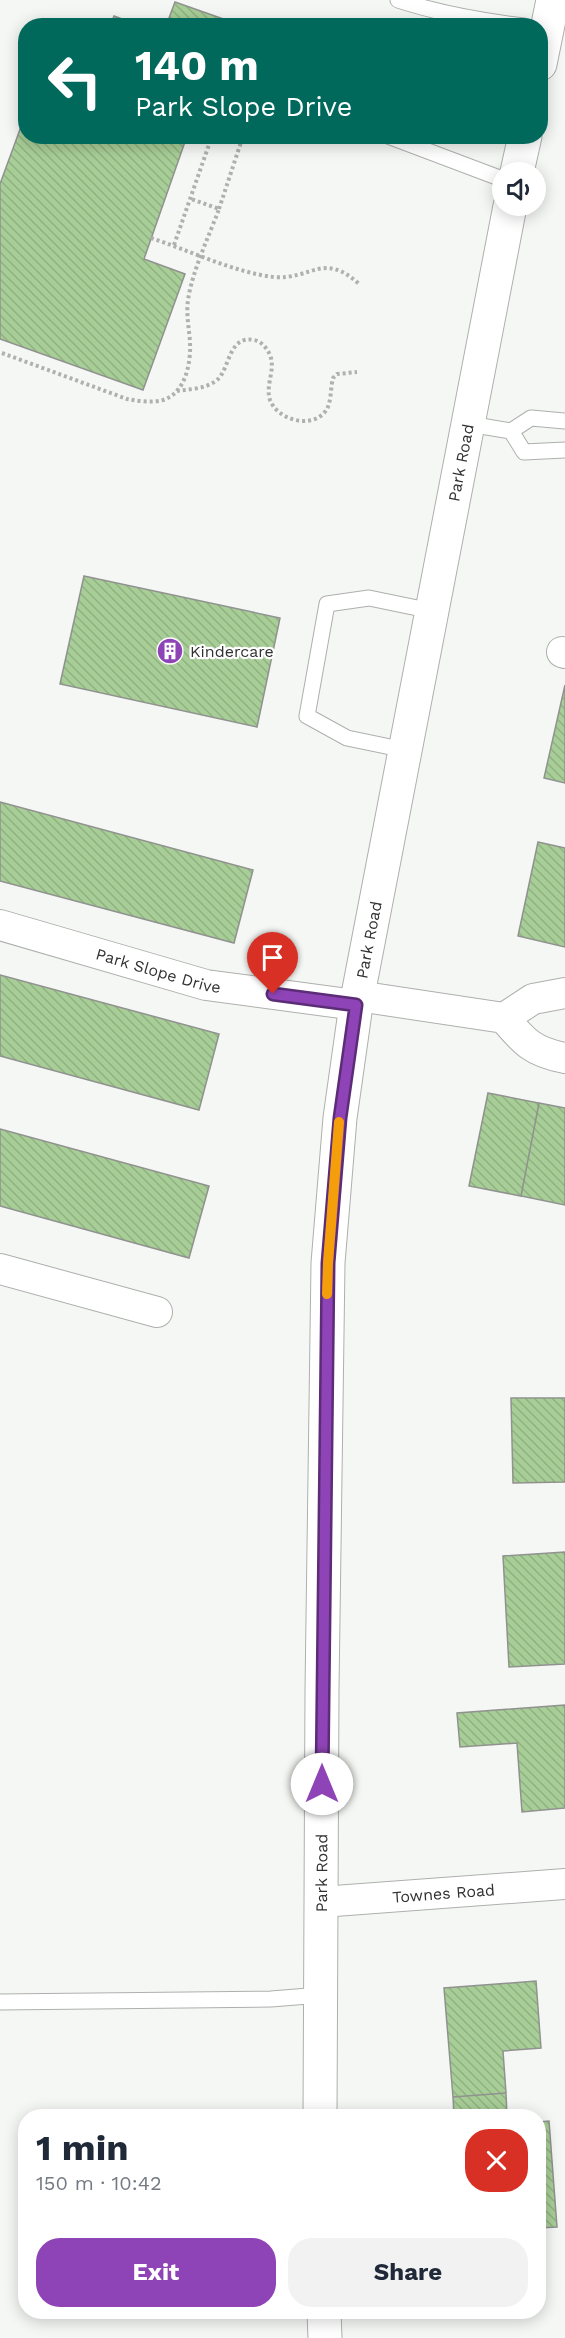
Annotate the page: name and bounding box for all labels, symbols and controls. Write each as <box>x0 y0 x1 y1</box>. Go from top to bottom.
text: 140 m <box>135 41 259 90</box>
icon: left <box>36 42 114 120</box>
text: Park Slope Drive <box>135 91 352 123</box>
map controls <box>492 162 546 216</box>
button: sound <box>492 162 546 216</box>
street label: Park Road <box>444 422 477 503</box>
building icon: Kindercare <box>155 636 185 666</box>
place label: Kindercare <box>190 642 274 661</box>
street label: Park Road <box>352 899 385 980</box>
pin <box>247 932 298 994</box>
icon: arrive <box>256 941 289 974</box>
street label: Park Slope Drive <box>94 944 222 996</box>
position arrow <box>290 1752 354 1816</box>
street label: Park Road <box>311 1834 331 1912</box>
street label: Townes Road <box>392 1880 496 1906</box>
text: 1 min <box>36 2127 128 2169</box>
button: close <box>465 2129 528 2192</box>
text: 150 m · 10:42 <box>36 2171 162 2195</box>
button: Exit <box>36 2238 276 2307</box>
button: Share <box>288 2238 528 2307</box>

